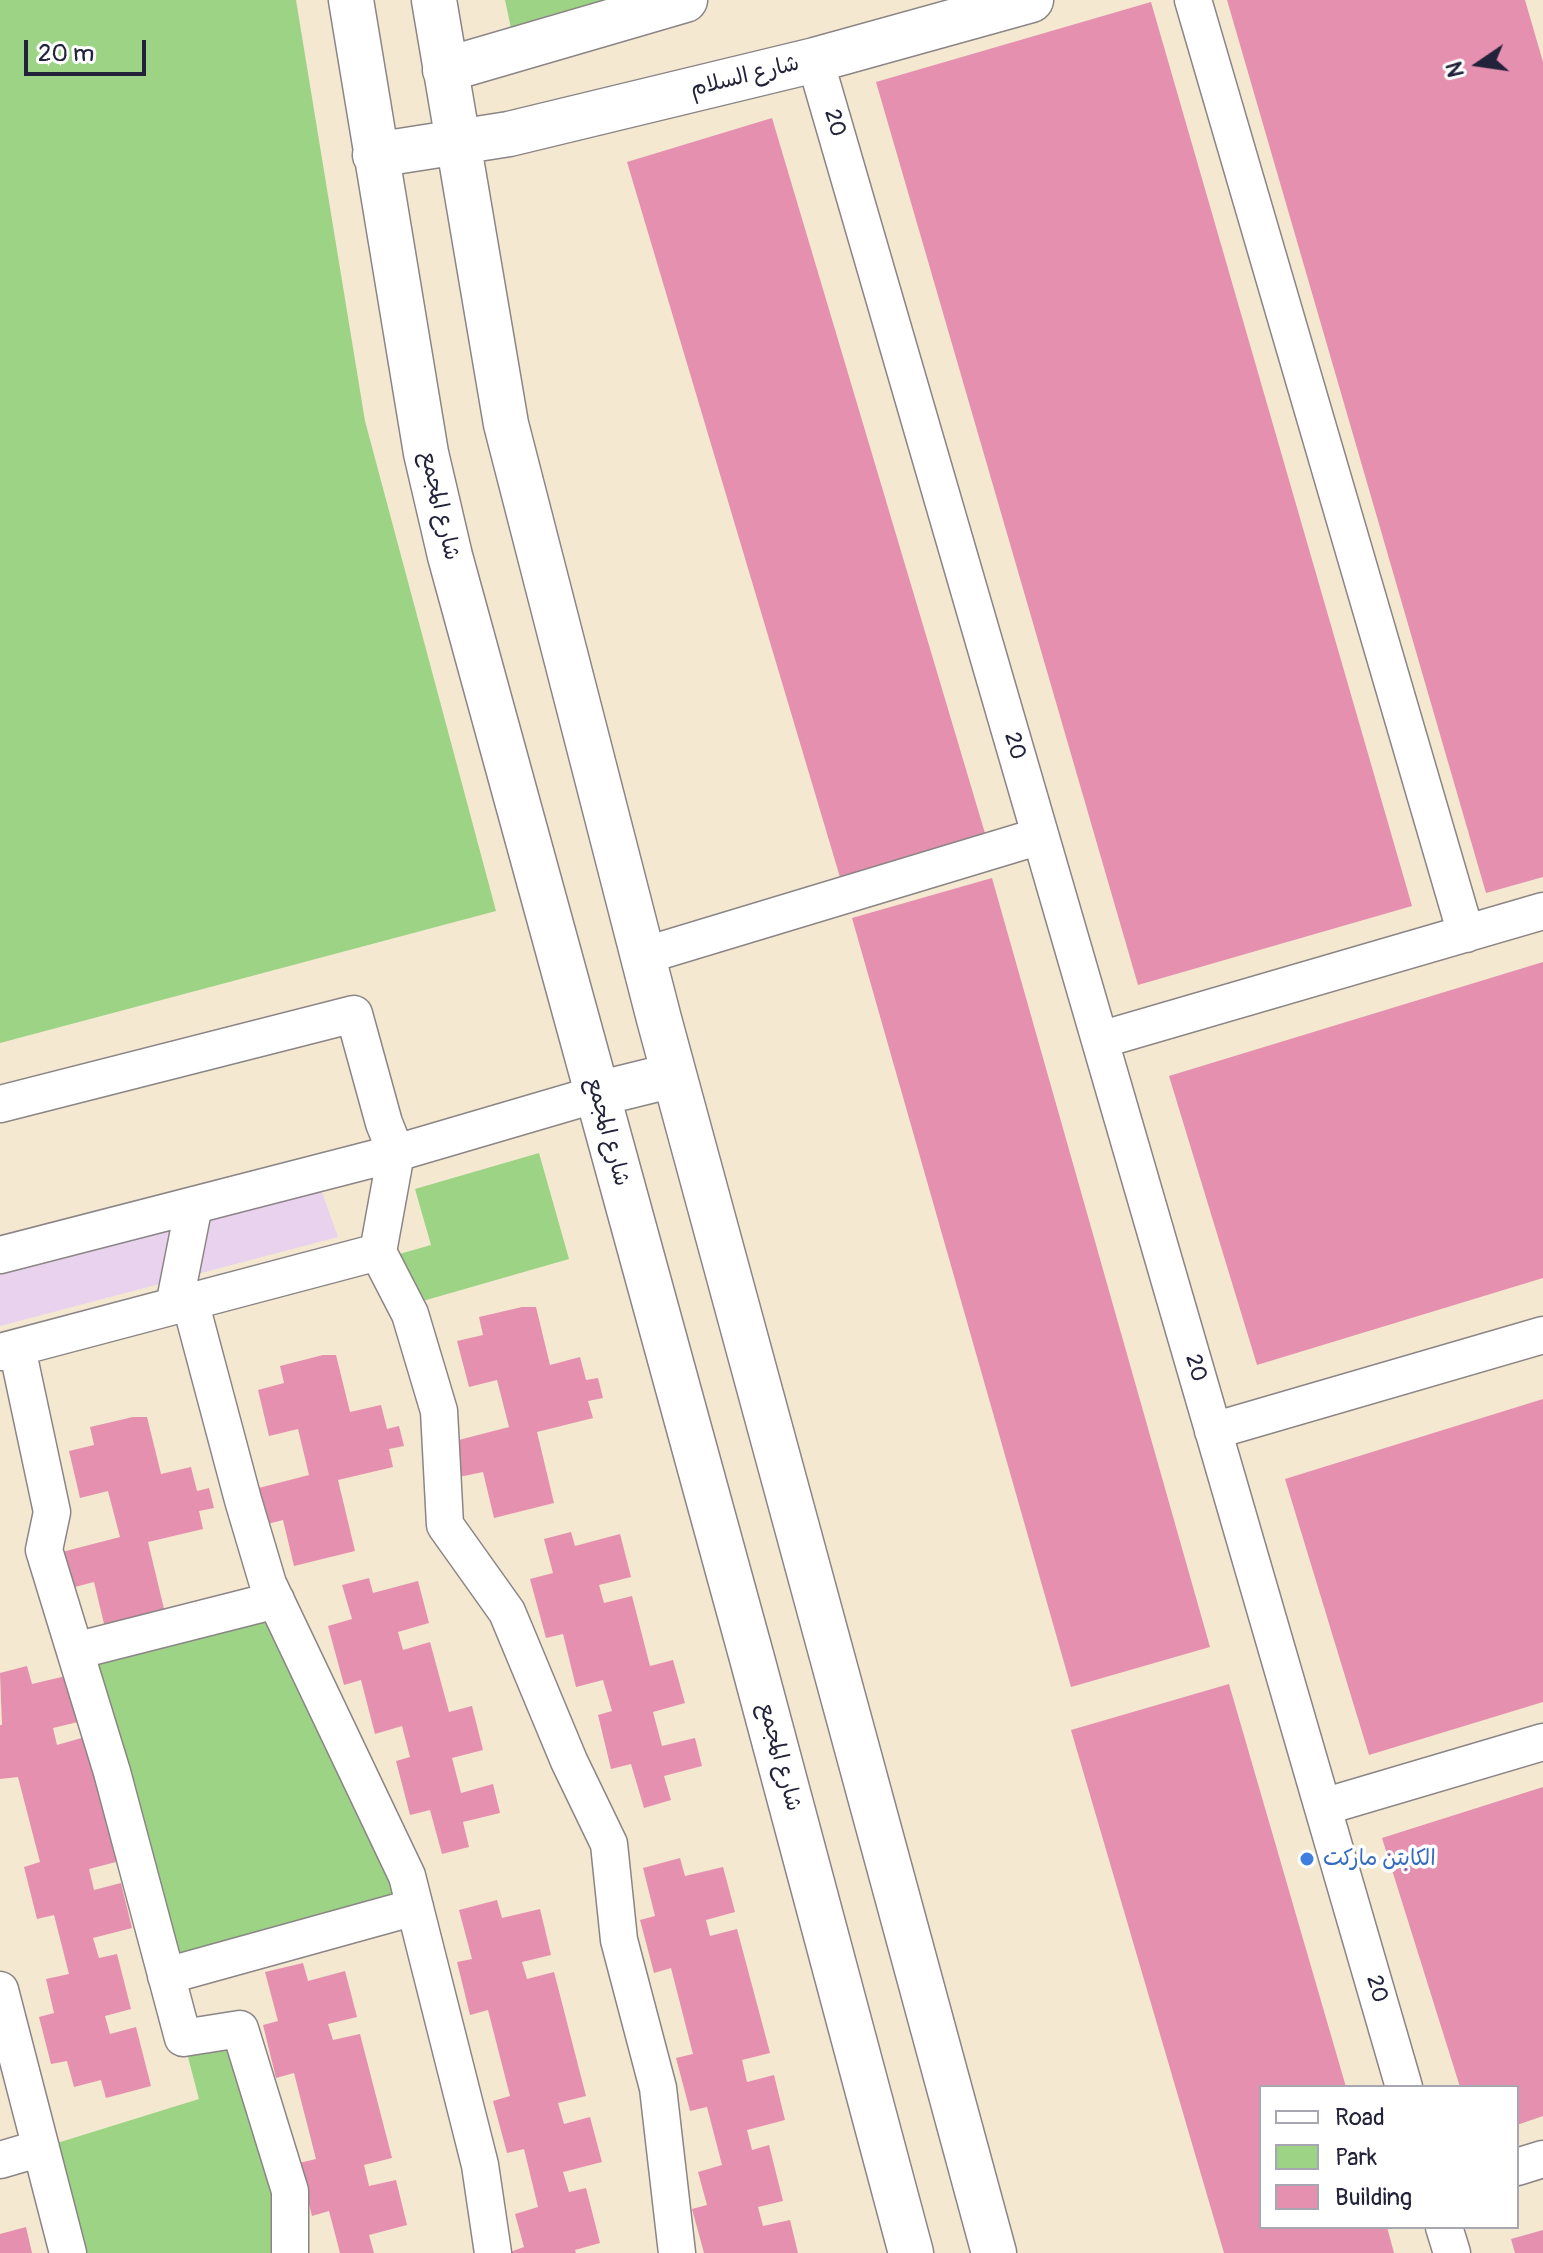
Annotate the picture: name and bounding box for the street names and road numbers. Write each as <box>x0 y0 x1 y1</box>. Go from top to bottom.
street label: شارع السلام <box>688 51 802 103</box>
street label: 20 <box>818 106 850 140</box>
street label: شارع المجمع <box>414 449 464 563</box>
street label: 20 <box>998 729 1030 763</box>
street label: شارع المجمع <box>580 1075 634 1189</box>
street label: 20 <box>1179 1351 1211 1385</box>
street label: شارع المجمع <box>752 1700 806 1814</box>
street label: 20 <box>1360 1972 1392 2006</box>

